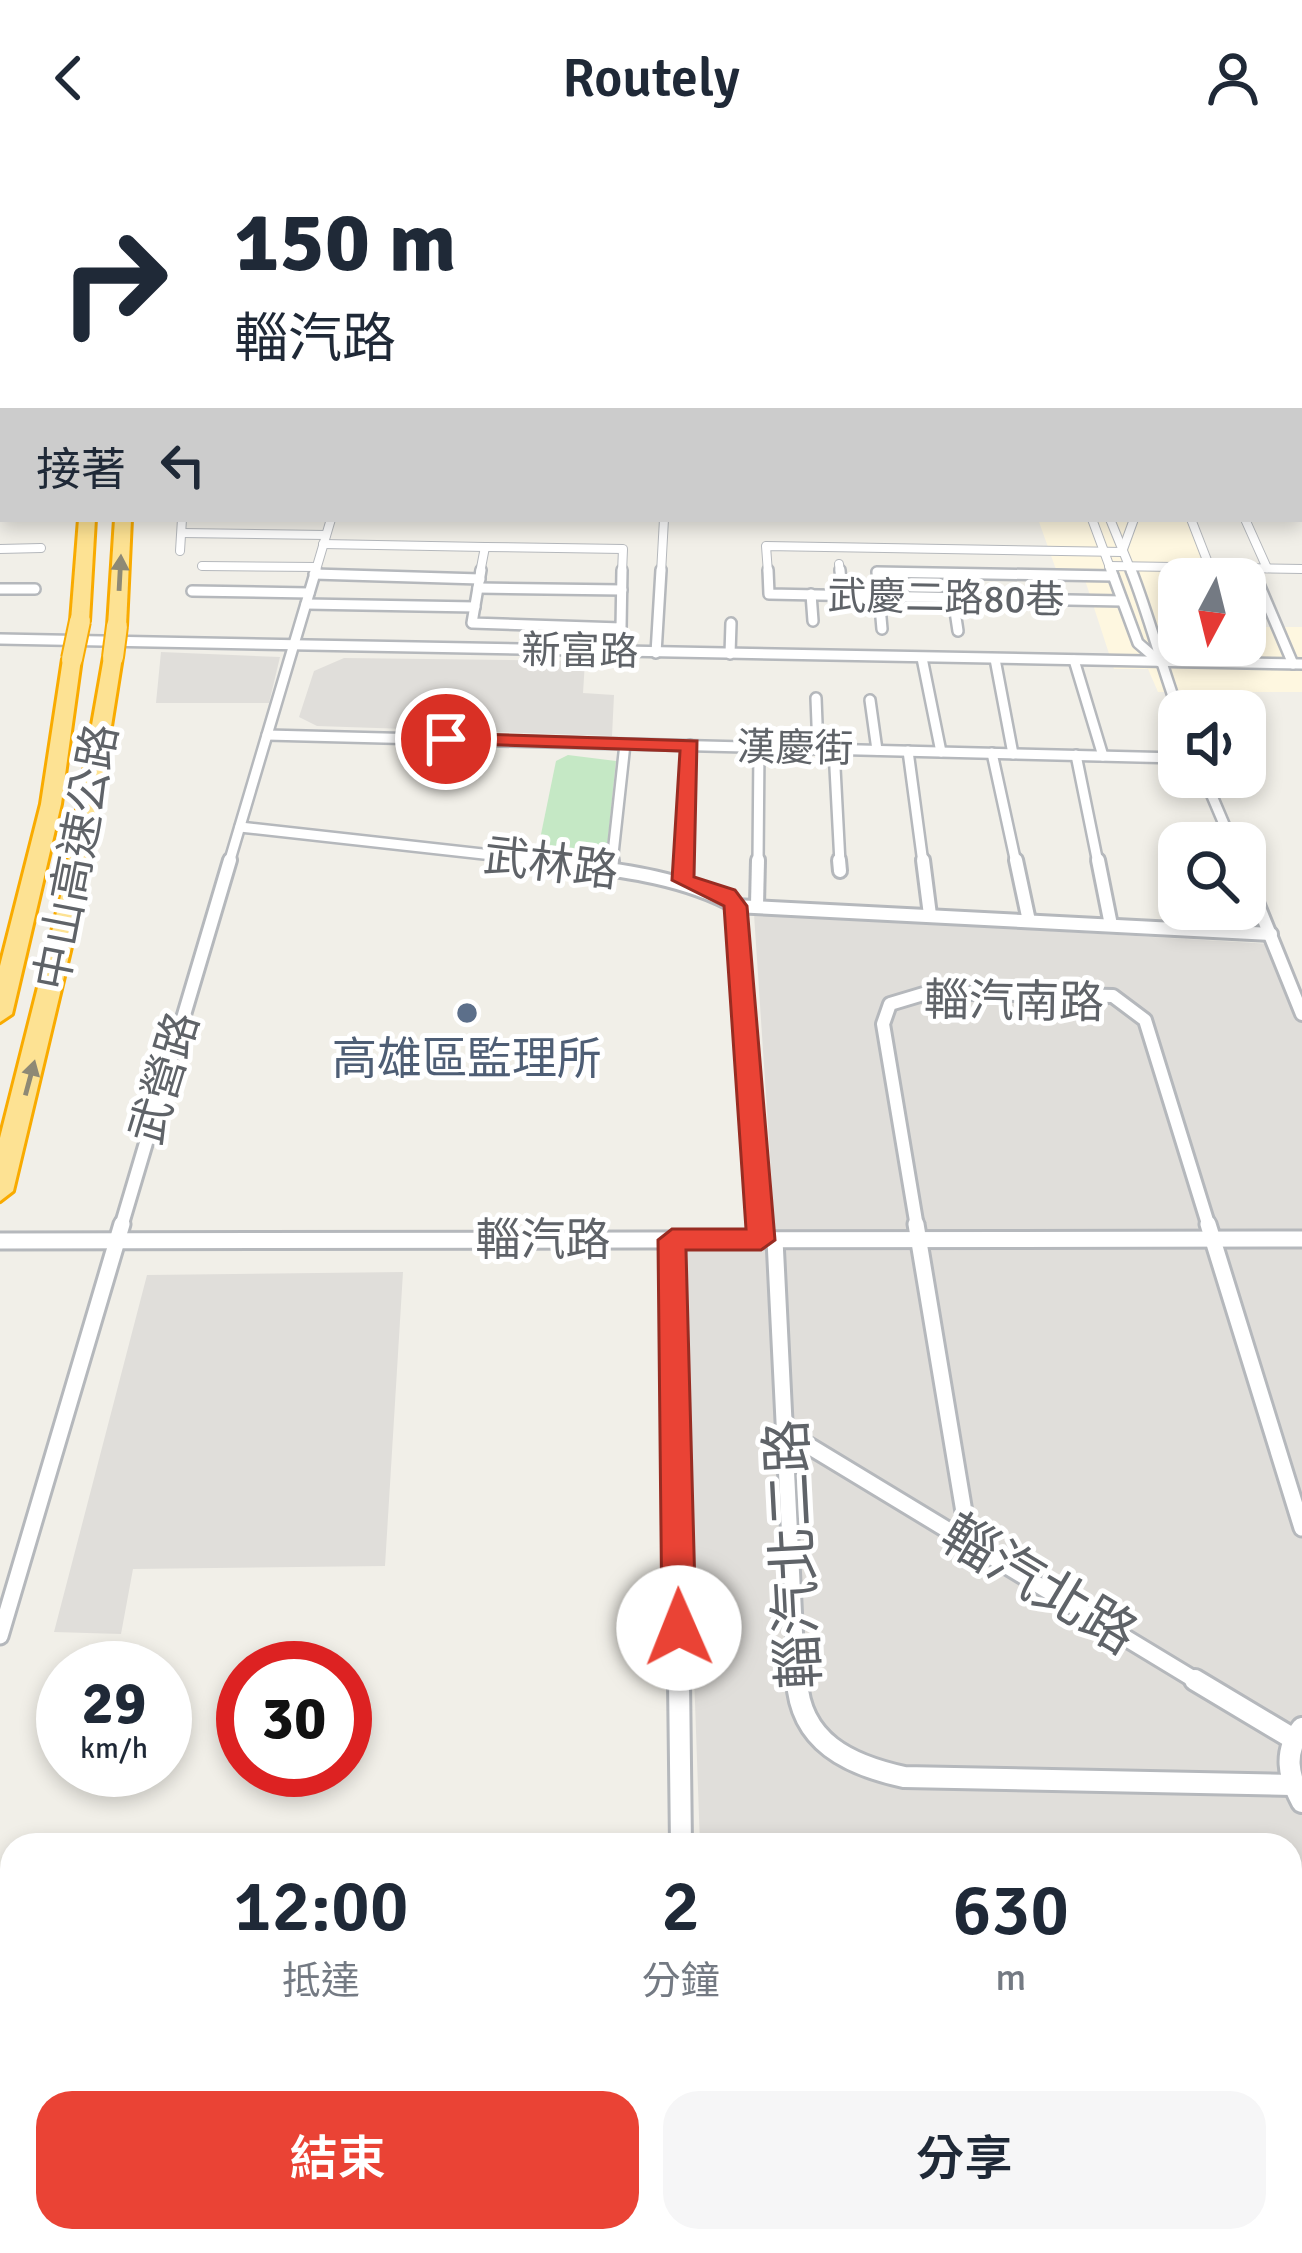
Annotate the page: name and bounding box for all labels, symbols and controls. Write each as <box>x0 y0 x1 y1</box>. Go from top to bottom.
icon: back <box>36 45 102 111</box>
text: Routely <box>562 45 740 112</box>
icon: person <box>1200 45 1266 111</box>
text: 150 m <box>234 191 456 295</box>
icon: right <box>36 204 192 360</box>
text: 輜汽路 <box>234 306 396 373</box>
icon: left <box>150 432 216 498</box>
text: 接著 <box>36 443 126 498</box>
one-way arrow <box>111 553 130 591</box>
north arrow <box>1158 558 1266 666</box>
map controls <box>1158 558 1266 930</box>
street label: 武慶二路80巷 <box>827 572 1065 624</box>
street label: 新富路 <box>521 626 639 676</box>
pin <box>395 688 497 790</box>
button: sound <box>1158 690 1266 798</box>
icon: arrive <box>413 706 479 772</box>
street label: 中山高速公路 <box>24 719 130 995</box>
street label: 漢慶街 <box>736 723 854 773</box>
button: search <box>1158 822 1266 930</box>
street label: 武林路 <box>481 828 621 900</box>
street label: 輜汽南路 <box>924 973 1104 1031</box>
marker: 高雄區監理所 <box>454 1000 480 1026</box>
street label: 武營路 <box>119 1005 211 1151</box>
place label: 高雄區監理所 <box>332 1032 602 1087</box>
one-way arrow <box>22 1059 41 1096</box>
street label: 輜汽路 <box>475 1213 611 1268</box>
street label: 輜汽北二路 <box>753 1417 835 1691</box>
street label: 輜汽北路 <box>929 1501 1149 1669</box>
position arrow <box>616 1565 742 1691</box>
speed limit sign: 30 <box>216 1641 372 1797</box>
text: 29 <box>82 1667 146 1741</box>
text: km/h <box>80 1730 148 1767</box>
text: 12:00 <box>233 1862 409 1951</box>
text: 2 <box>661 1862 700 1951</box>
text: 630 <box>952 1866 1069 1955</box>
text: m <box>995 1953 1026 2001</box>
text: 抵達 <box>282 1957 360 2005</box>
text: 分鐘 <box>642 1957 720 2005</box>
button: 結束 <box>36 2091 639 2229</box>
button: 分享 <box>663 2091 1266 2229</box>

